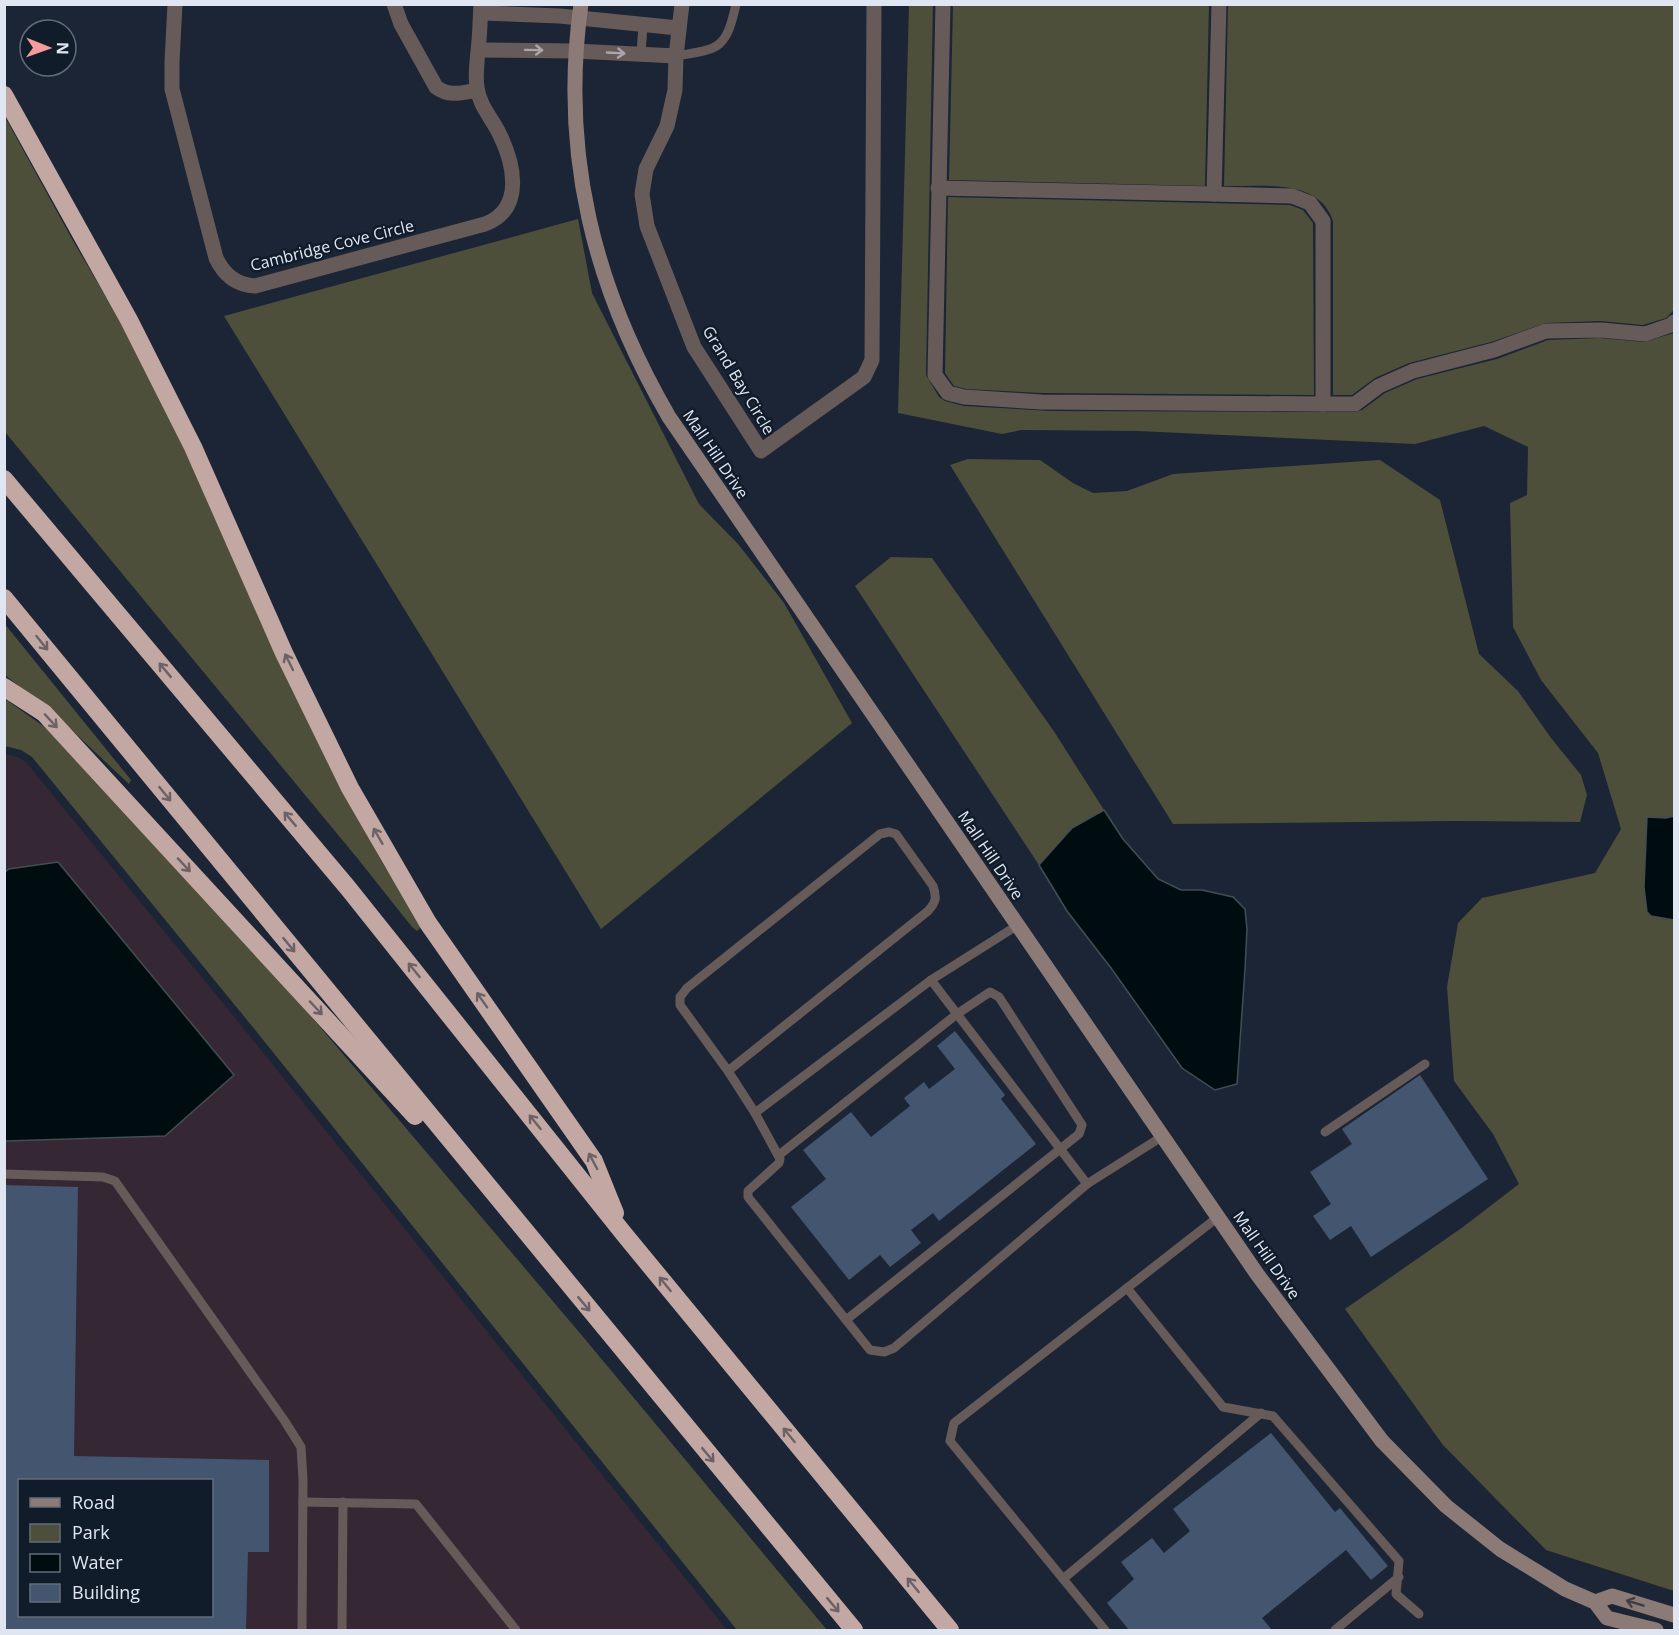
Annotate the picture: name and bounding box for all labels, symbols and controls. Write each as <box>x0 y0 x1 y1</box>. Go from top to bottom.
north arrow <box>18 18 78 78</box>
text: N <box>52 42 74 55</box>
one-way arrow <box>524 45 544 56</box>
one-way arrow <box>605 47 625 58</box>
street label: Cambridge Cove Circle <box>248 214 416 276</box>
street label: Grand Bay Circle <box>698 321 780 439</box>
street label: Mall Hill Drive <box>678 405 754 503</box>
one-way arrow <box>35 635 48 651</box>
one-way arrow <box>283 654 295 672</box>
one-way arrow <box>158 663 172 678</box>
one-way arrow <box>44 714 59 729</box>
one-way arrow <box>159 786 172 802</box>
street label: Mall Hill Drive <box>953 806 1029 904</box>
one-way arrow <box>284 811 297 827</box>
one-way arrow <box>371 828 383 845</box>
one-way arrow <box>176 857 190 872</box>
one-way arrow <box>282 936 295 952</box>
one-way arrow <box>407 962 420 978</box>
one-way arrow <box>476 993 488 1009</box>
one-way arrow <box>309 1001 323 1016</box>
one-way arrow <box>529 1115 542 1131</box>
one-way arrow <box>587 1153 599 1170</box>
street label: Mall Hill Drive <box>1229 1207 1305 1303</box>
one-way arrow <box>659 1276 672 1292</box>
one-way arrow <box>577 1296 591 1311</box>
one-way arrow <box>783 1427 796 1443</box>
one-way arrow <box>702 1447 715 1463</box>
legend <box>18 1479 213 1617</box>
text: Road <box>72 1490 115 1514</box>
text: Park <box>72 1520 110 1544</box>
text: Water <box>72 1550 123 1574</box>
one-way arrow <box>906 1577 919 1593</box>
text: Building <box>72 1580 140 1604</box>
one-way arrow <box>826 1597 839 1613</box>
one-way arrow <box>1626 1597 1645 1608</box>

